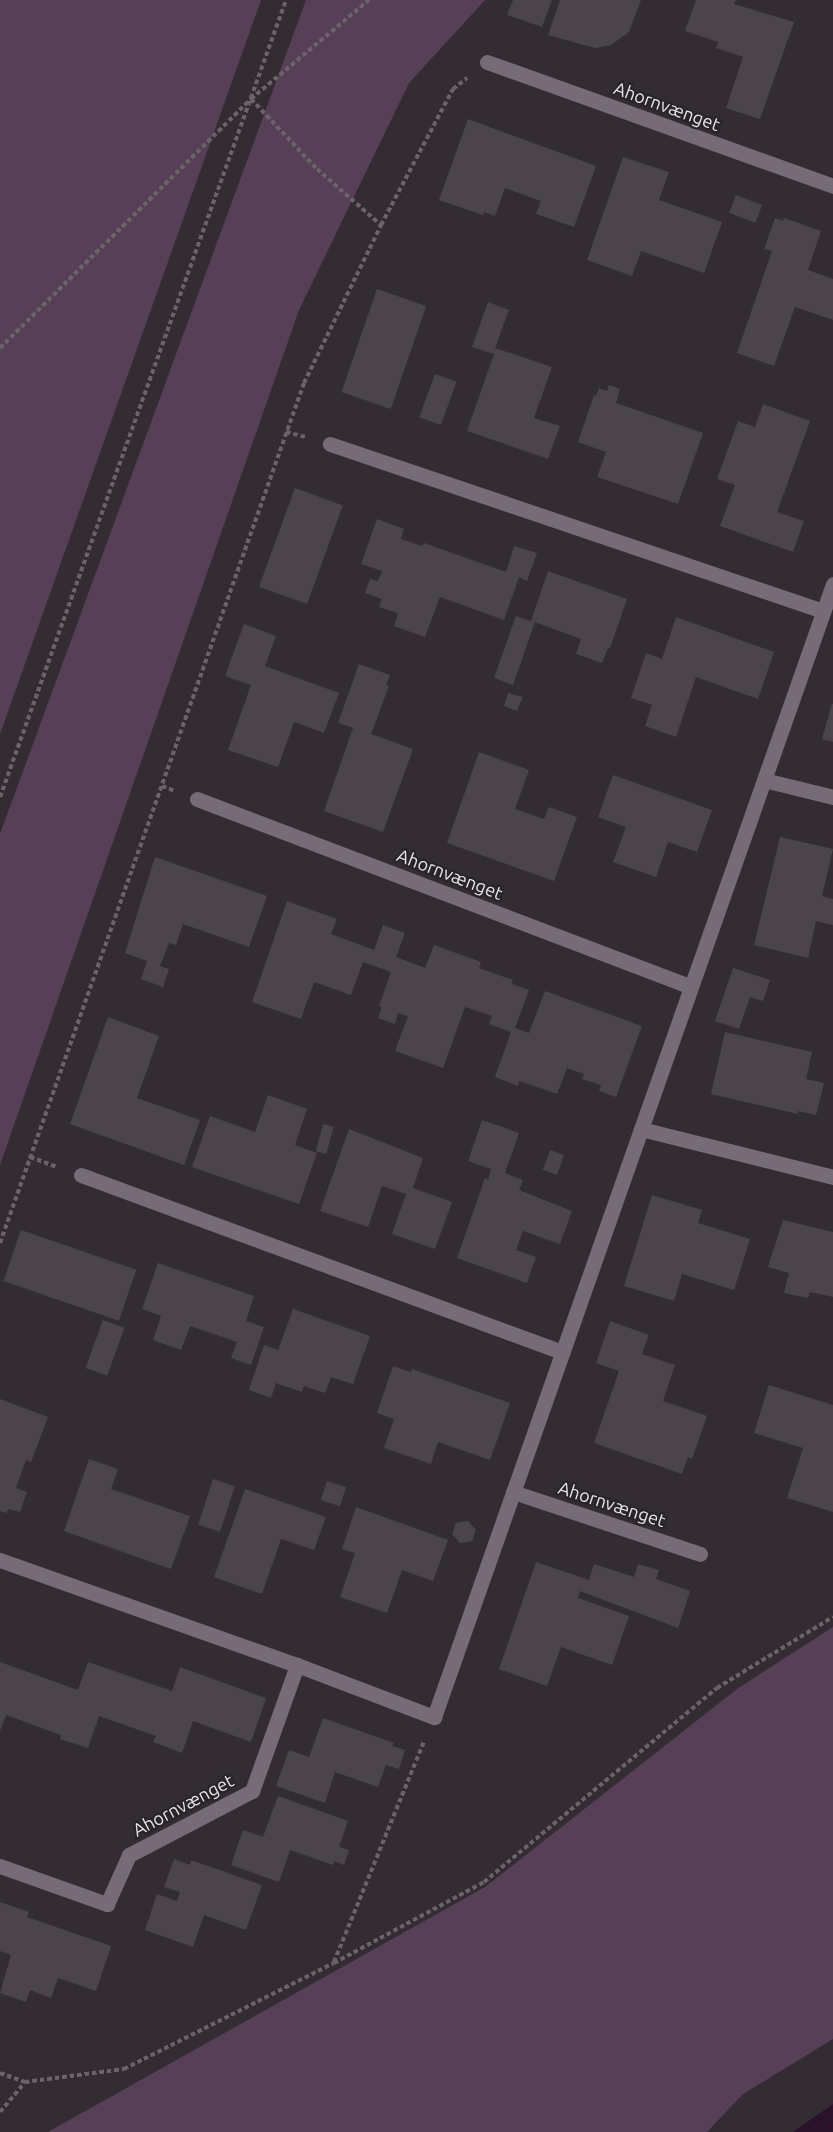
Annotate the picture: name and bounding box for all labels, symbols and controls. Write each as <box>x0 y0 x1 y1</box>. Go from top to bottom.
street label: Ahornvænget <box>611 77 723 135</box>
street label: Ahornvænget <box>394 844 506 904</box>
street label: Ahornvænget <box>556 1477 668 1531</box>
street label: Ahornvænget <box>129 1769 237 1841</box>

